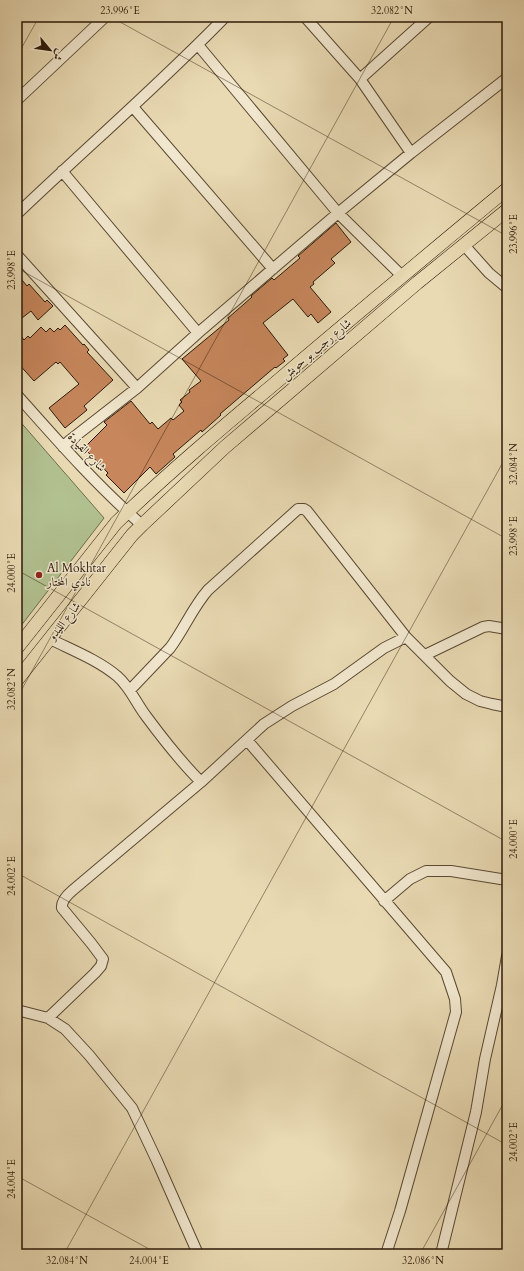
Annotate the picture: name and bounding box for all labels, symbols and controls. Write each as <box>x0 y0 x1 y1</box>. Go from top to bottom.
text: 23.996°E <box>100 4 140 18</box>
text: 32.082°N <box>371 4 413 18</box>
north arrow <box>30 30 70 70</box>
text: ش <box>49 46 68 63</box>
text: 23.996°E <box>507 214 521 254</box>
text: 23.998°E <box>5 250 19 290</box>
street label: شارع رجب بو حويش <box>277 315 357 385</box>
street label: شارع القيادة <box>62 429 110 477</box>
text: 32.084°N <box>507 443 521 485</box>
text: 23.998°E <box>507 516 521 556</box>
text: 24.000°E <box>5 553 19 593</box>
place label: Al Mokhtar نادي المختار <box>46 560 107 592</box>
marker: Al Mokhtar نادي المختار <box>34 570 44 580</box>
street label: شارع الليدو <box>43 598 87 647</box>
text: 32.082°N <box>5 668 19 710</box>
text: 24.000°E <box>507 819 521 859</box>
text: 24.002°E <box>5 856 19 896</box>
text: 24.002°E <box>507 1122 521 1162</box>
text: 24.004°E <box>5 1159 19 1199</box>
text: 32.084°N <box>46 1254 88 1268</box>
text: 24.004°E <box>129 1254 169 1268</box>
text: 32.086°N <box>402 1254 444 1268</box>

